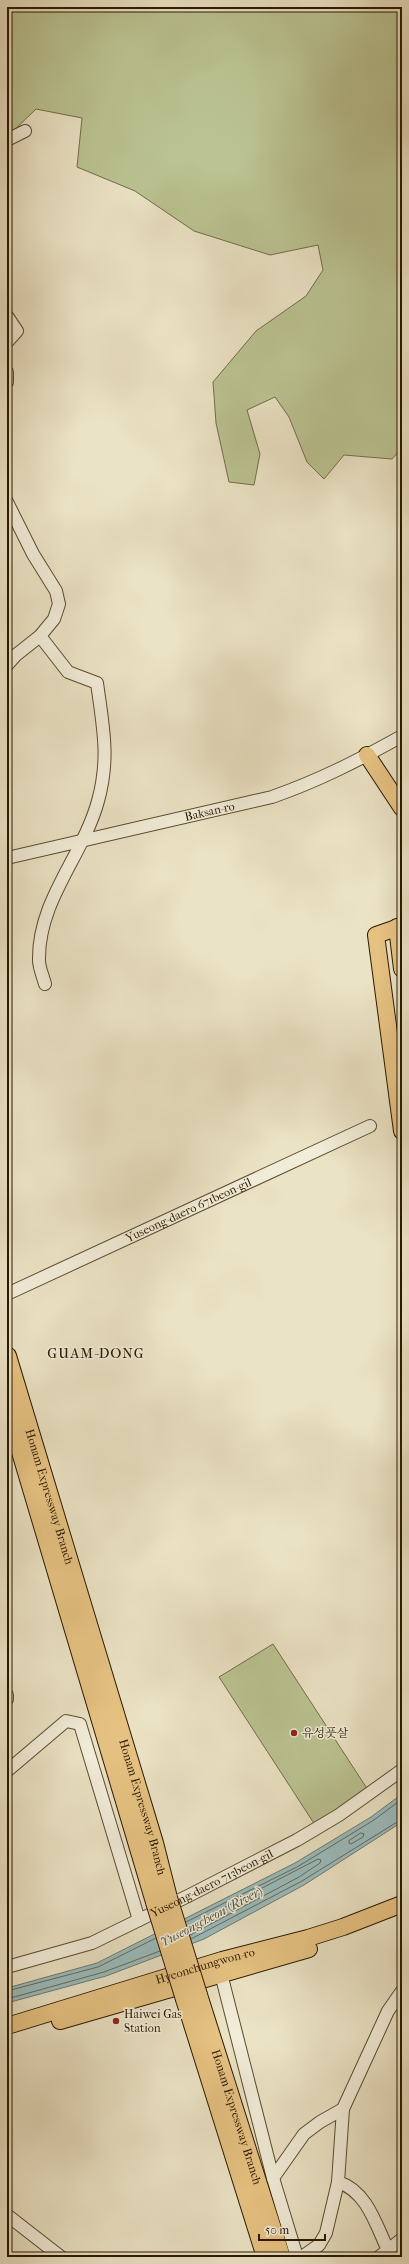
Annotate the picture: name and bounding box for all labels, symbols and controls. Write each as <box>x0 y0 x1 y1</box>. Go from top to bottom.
street label: Baksan-ro <box>183 799 236 824</box>
street label: Yuseong-daero 671beon-gil <box>122 1175 254 1246</box>
district label: GUAM-DONG <box>47 1345 145 1362</box>
street label: Honam Expressway Branch <box>22 1427 77 1566</box>
place label: 유성풋살 <box>302 1726 349 1740</box>
marker: 유성풋살 <box>289 1728 299 1738</box>
street label: Honam Expressway Branch <box>116 1737 169 1877</box>
street label: Yuseong-daero 713beon-gil <box>147 1846 276 1921</box>
water label: Yuseongcheon (River) <box>158 1883 265 1950</box>
street label: Hyeonchungwon-ro <box>154 1945 256 1987</box>
place label: Haiwei Gas Station <box>124 2007 182 2035</box>
marker: Haiwei Gas Station <box>111 2016 121 2026</box>
street label: Honam Expressway Branch <box>209 2048 265 2187</box>
scale bar <box>259 2216 325 2242</box>
text: 50 m <box>265 2223 289 2237</box>

